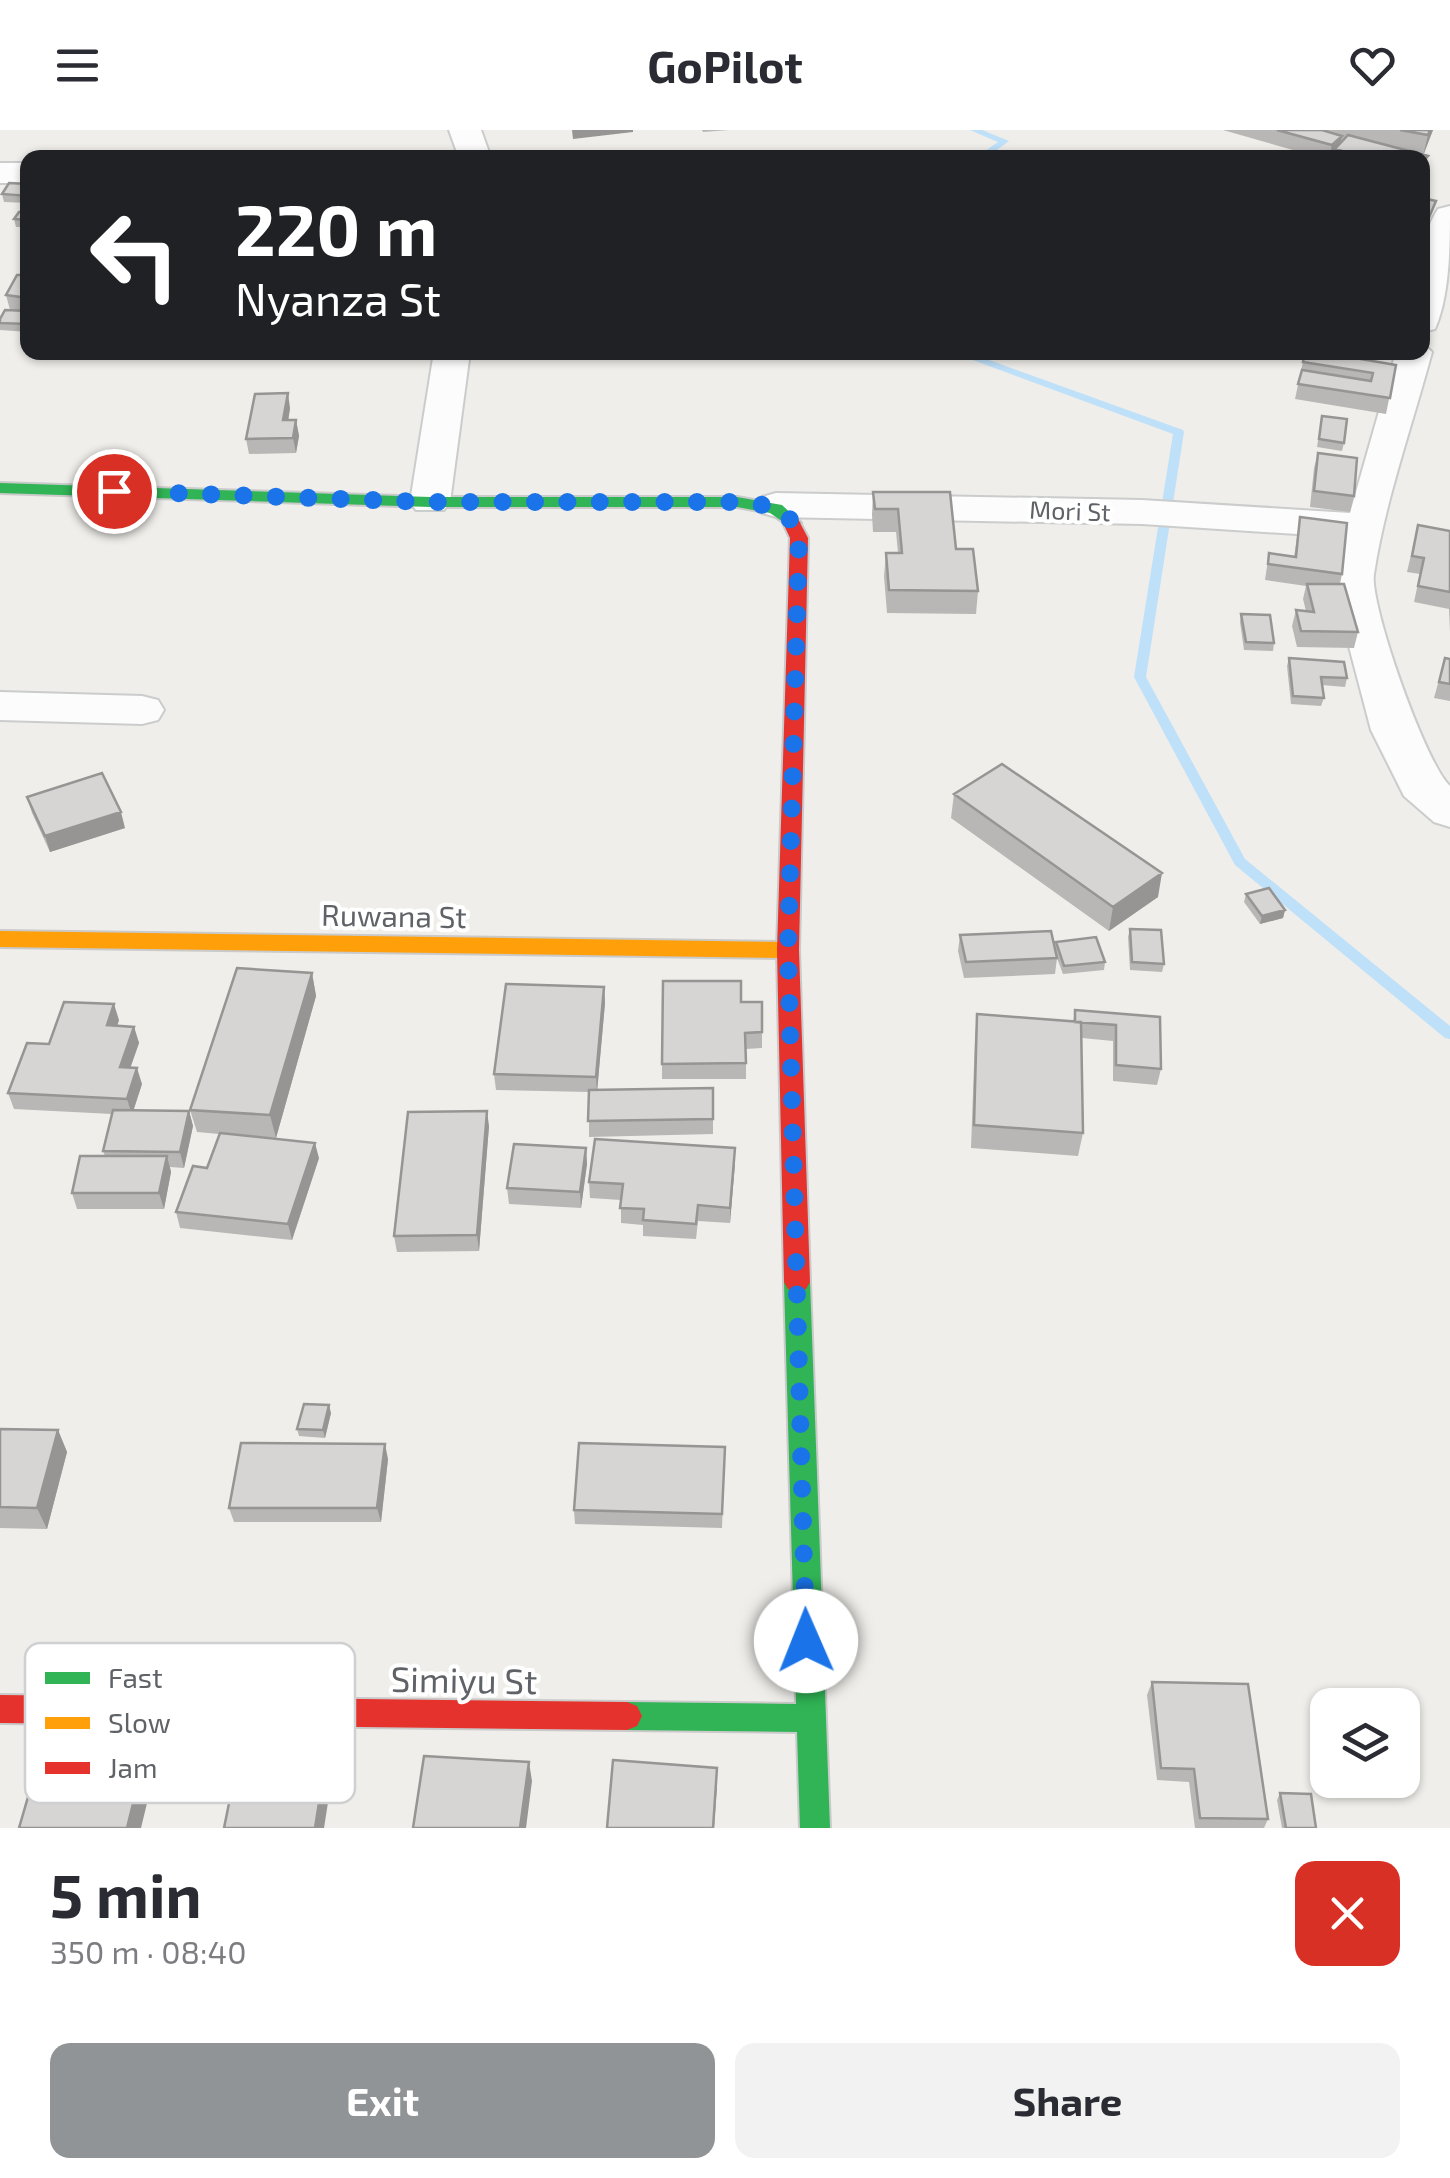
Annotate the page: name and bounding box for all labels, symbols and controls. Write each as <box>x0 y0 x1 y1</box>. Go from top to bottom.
icon: menu <box>50 38 105 93</box>
text: GoPilot <box>647 38 803 92</box>
icon: heart <box>1345 38 1400 93</box>
text: 220 m <box>235 186 437 270</box>
icon: left <box>70 190 200 320</box>
text: Nyanza St <box>235 271 441 325</box>
pin <box>72 449 157 534</box>
icon: arrive <box>87 464 142 519</box>
street label: Mori St <box>1029 494 1111 526</box>
street label: Ruwana St <box>321 896 467 934</box>
position arrow <box>754 1589 858 1693</box>
legend <box>25 1643 355 1803</box>
street label: Simiyu St <box>390 1657 538 1701</box>
text: Fast <box>108 1660 163 1694</box>
map controls <box>1310 1688 1420 1798</box>
button: layers <box>1310 1688 1420 1798</box>
text: Slow <box>108 1705 171 1739</box>
text: Jam <box>108 1750 157 1784</box>
text: 5 min <box>50 1858 202 1930</box>
button: close <box>1295 1861 1400 1966</box>
text: 350 m · 08:40 <box>50 1932 246 1970</box>
button: Exit <box>50 2043 715 2158</box>
button: Share <box>735 2043 1400 2158</box>

